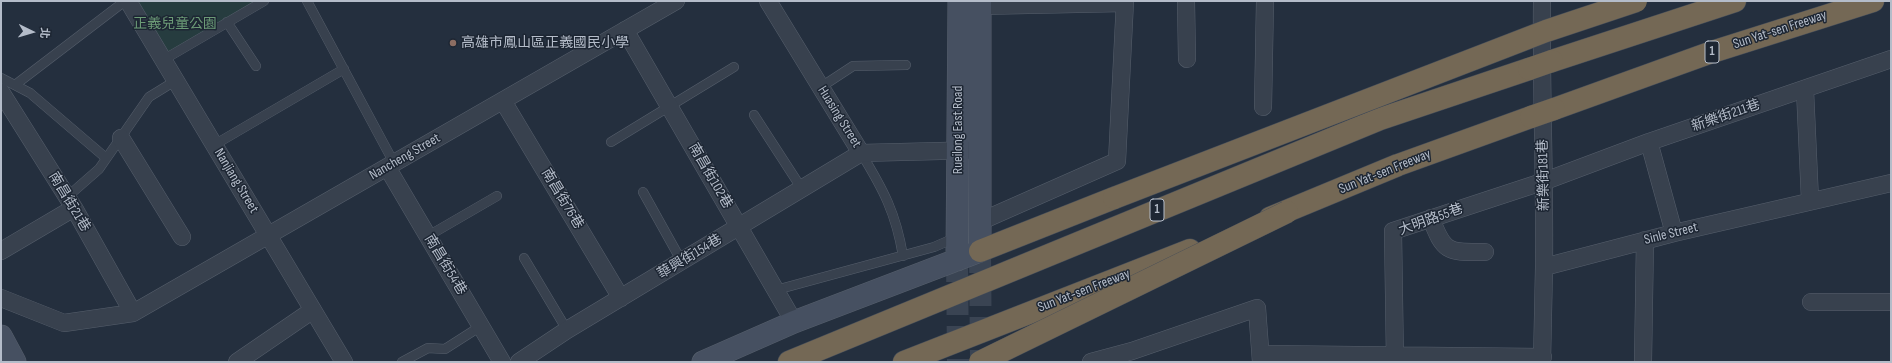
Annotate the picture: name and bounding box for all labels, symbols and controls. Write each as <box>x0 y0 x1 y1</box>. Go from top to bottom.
street label: Sun Yat-sen Freeway <box>1731 7 1829 53</box>
north arrow <box>12 12 52 52</box>
park label: 正義兒童公園 <box>133 16 217 32</box>
text: 北 <box>37 27 51 39</box>
place label: 高雄市鳳山區正義國民小學 <box>461 35 629 51</box>
marker: 高雄市鳳山區正義國民小學 <box>448 38 458 48</box>
road number: 1 <box>1705 41 1719 63</box>
street label: Huasing Street <box>814 83 864 151</box>
street label: Rueilong East Road <box>950 86 966 174</box>
street label: 新樂街211巷 <box>1689 96 1763 136</box>
street label: Nancheng Street <box>367 130 443 184</box>
street label: 新樂街181巷 <box>1535 139 1553 211</box>
street label: 南昌街102巷 <box>684 140 736 212</box>
street label: Nanjiang Street <box>210 146 262 216</box>
street label: Sun Yat-sen Freeway <box>1337 146 1433 198</box>
street label: 南昌街76巷 <box>537 166 587 232</box>
street label: 南昌街21巷 <box>45 169 93 235</box>
road number: 1 <box>1150 199 1164 221</box>
street label: 大明路55巷 <box>1397 201 1465 239</box>
street label: Sinle Street <box>1642 219 1700 249</box>
street label: 華興街154巷 <box>655 231 725 283</box>
street label: 南昌街54巷 <box>420 232 470 298</box>
street label: Sun Yat-sen Freeway <box>1035 266 1133 316</box>

